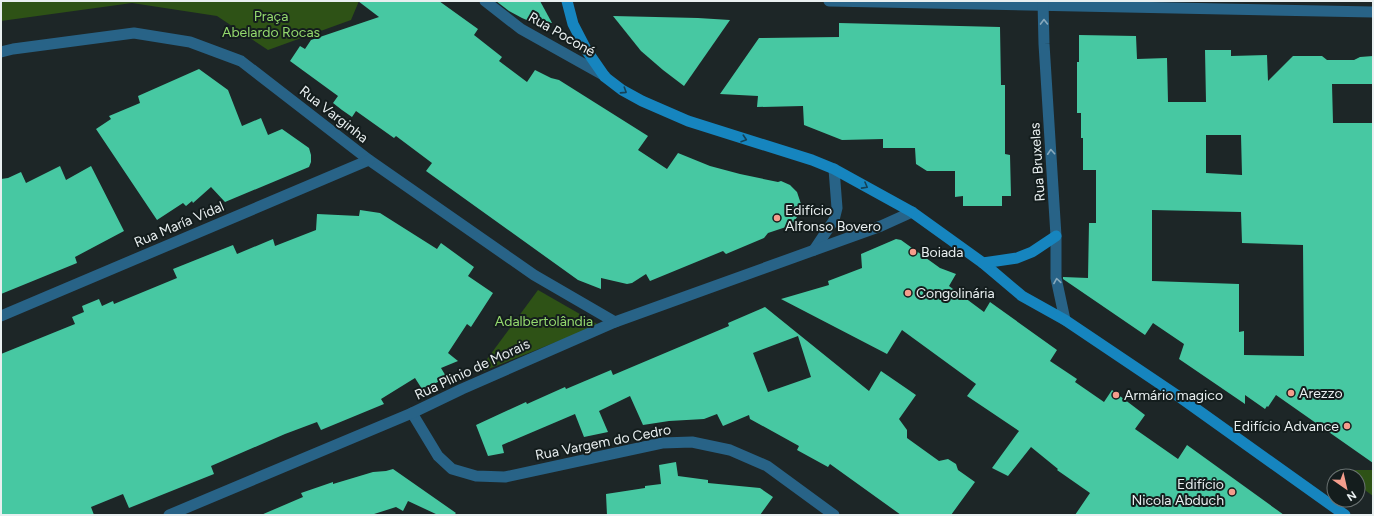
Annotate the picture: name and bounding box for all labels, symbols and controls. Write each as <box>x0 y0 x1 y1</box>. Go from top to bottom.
park label: Praça Abelardo Rocas <box>222 8 320 41</box>
street label: Rua Poconé <box>525 8 599 61</box>
one-way arrow <box>1040 19 1048 25</box>
street label: Rua Varginha <box>296 82 371 146</box>
one-way arrow <box>620 86 627 94</box>
street label: Rua Bruxelas <box>1026 122 1049 202</box>
one-way arrow <box>741 134 748 143</box>
one-way arrow <box>1047 149 1055 155</box>
one-way arrow <box>861 181 868 188</box>
street label: Rua María Vidal <box>132 198 227 251</box>
place label: Edifício Alfonso Bovero <box>785 202 881 235</box>
marker: Edifício Alfonso Bovero <box>772 213 782 223</box>
place label: Boiada <box>921 244 963 261</box>
marker: Boiada <box>908 247 918 257</box>
one-way arrow <box>1054 278 1062 285</box>
place label: Congolinária <box>916 285 995 302</box>
marker: Congolinária <box>903 288 913 298</box>
park label: Adalbertolândia <box>495 313 593 330</box>
street label: Rua Plinio de Morais <box>412 335 533 404</box>
place label: Arezzo <box>1299 385 1343 402</box>
place label: Armário magico <box>1124 387 1223 404</box>
marker: Arezzo <box>1286 388 1296 398</box>
marker: Armário magico <box>1111 390 1121 400</box>
place label: Edifício Advance <box>1234 418 1339 435</box>
street label: Rua Vargem do Cedro <box>534 421 672 464</box>
marker: Edifício Advance <box>1342 421 1352 431</box>
north arrow <box>1326 468 1366 508</box>
place label: Edifício Nicola Abduch <box>1131 476 1224 509</box>
marker: Edifício Nicola Abduch <box>1227 487 1237 497</box>
text: N <box>1344 488 1358 504</box>

